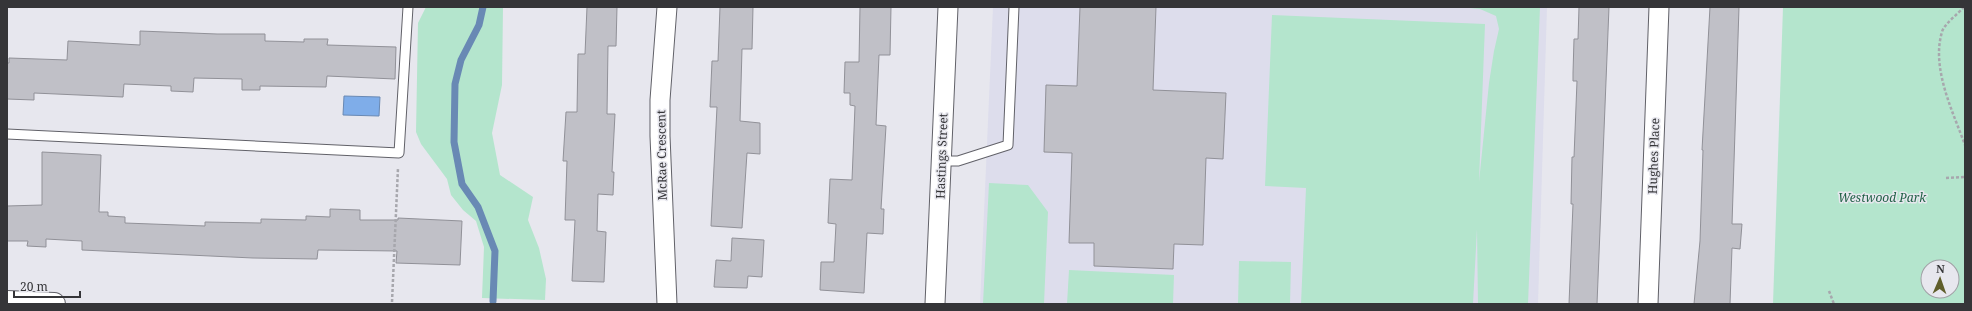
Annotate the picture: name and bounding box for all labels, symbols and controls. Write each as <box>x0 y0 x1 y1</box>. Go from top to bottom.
street label: McRae Crescent <box>652 110 671 200</box>
street label: Hastings Street <box>932 113 951 199</box>
street label: Hughes Place <box>1644 118 1663 194</box>
park label: Westwood Park <box>1838 189 1927 206</box>
north arrow <box>1920 259 1960 299</box>
text: N <box>1936 261 1945 276</box>
scale bar <box>14 273 80 299</box>
text: 20 m <box>20 278 48 295</box>

